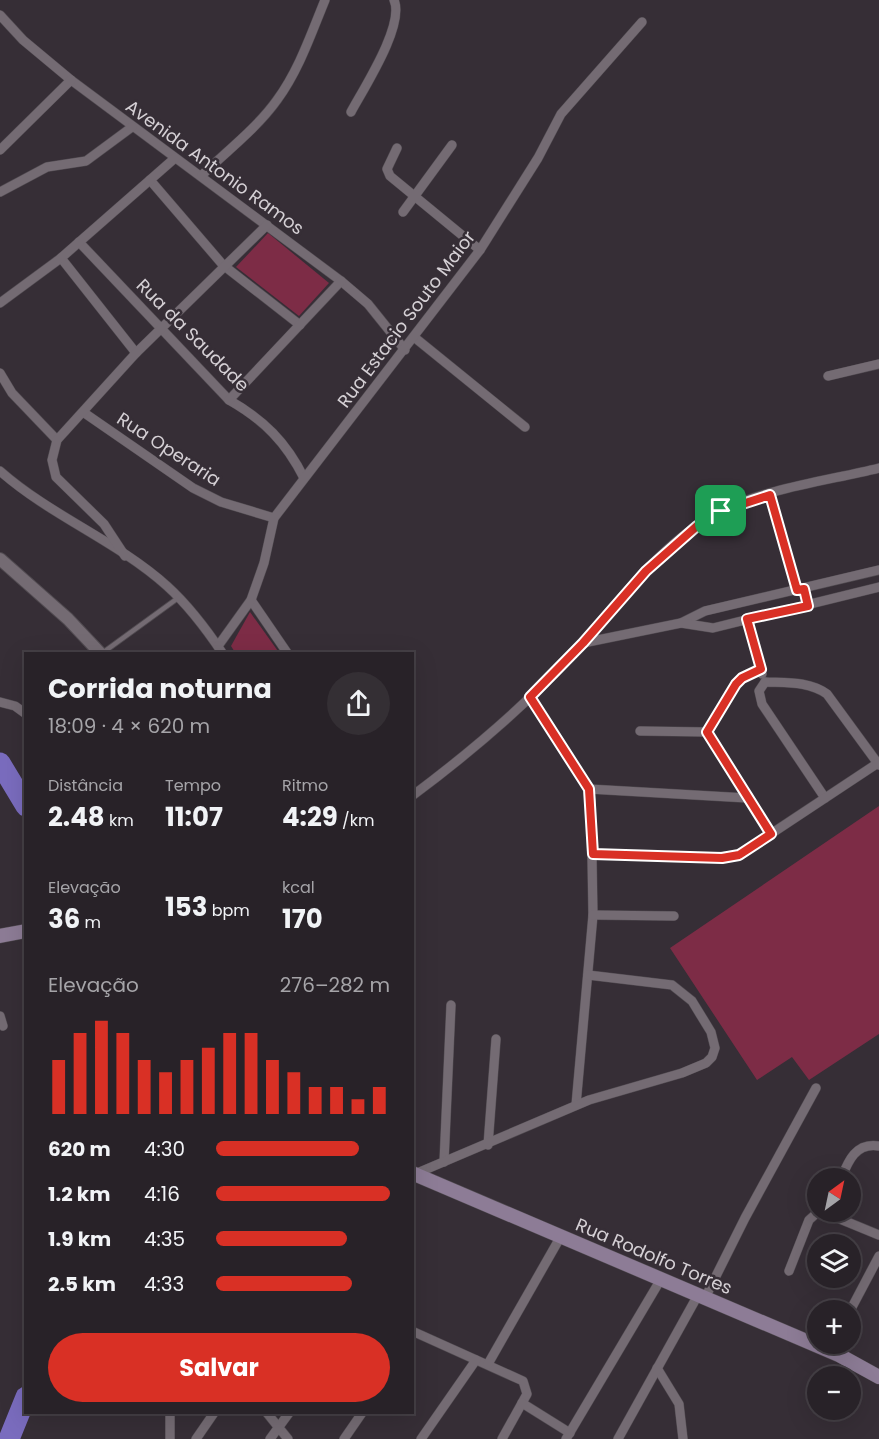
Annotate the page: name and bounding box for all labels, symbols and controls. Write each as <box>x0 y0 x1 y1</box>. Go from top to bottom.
street label: Avenida Antonio Ramos <box>121 94 309 240</box>
street label: Rua Estacio Souto Maior <box>331 225 481 412</box>
street label: Rua da Saudade <box>131 273 255 397</box>
street label: Rua Operaria <box>112 406 226 492</box>
pin <box>695 485 746 536</box>
icon: arrive <box>704 494 737 527</box>
text: Corrida noturna <box>48 670 272 707</box>
button: share <box>327 672 390 735</box>
text: 18:09 · 4 × 620 m <box>48 712 210 740</box>
text: Distância <box>48 774 123 797</box>
text: Tempo <box>165 774 221 797</box>
text: Ritmo <box>282 774 328 797</box>
text: 2.48 <box>48 799 105 835</box>
text: 11:07 <box>165 799 223 835</box>
text: 4:29 <box>282 799 338 835</box>
text: km <box>105 809 134 832</box>
text: /km <box>338 809 374 832</box>
text: Elevação <box>48 876 121 899</box>
text: kcal <box>282 876 315 899</box>
text: 153 <box>165 889 207 925</box>
text: bpm <box>207 899 250 922</box>
text: 36 <box>48 901 80 937</box>
text: 170 <box>282 901 323 937</box>
text: m <box>80 911 101 934</box>
text: Elevação <box>48 971 139 999</box>
text: 276–282 m <box>280 971 390 999</box>
text: 620 m <box>48 1135 111 1163</box>
text: 4:30 <box>144 1135 185 1163</box>
north arrow <box>807 1168 861 1222</box>
map controls <box>807 1168 861 1420</box>
text: 1.2 km <box>48 1180 110 1208</box>
text: 4:16 <box>144 1180 180 1208</box>
street label: Rua Rodolfo Torres <box>572 1212 736 1300</box>
text: 1.9 km <box>48 1225 111 1253</box>
text: 4:35 <box>144 1225 185 1253</box>
button: layers <box>807 1234 861 1288</box>
text: 2.5 km <box>48 1270 116 1298</box>
text: 4:33 <box>144 1270 184 1298</box>
button: + <box>807 1300 861 1354</box>
button: Salvar <box>48 1333 390 1402</box>
button: − <box>807 1366 861 1420</box>

